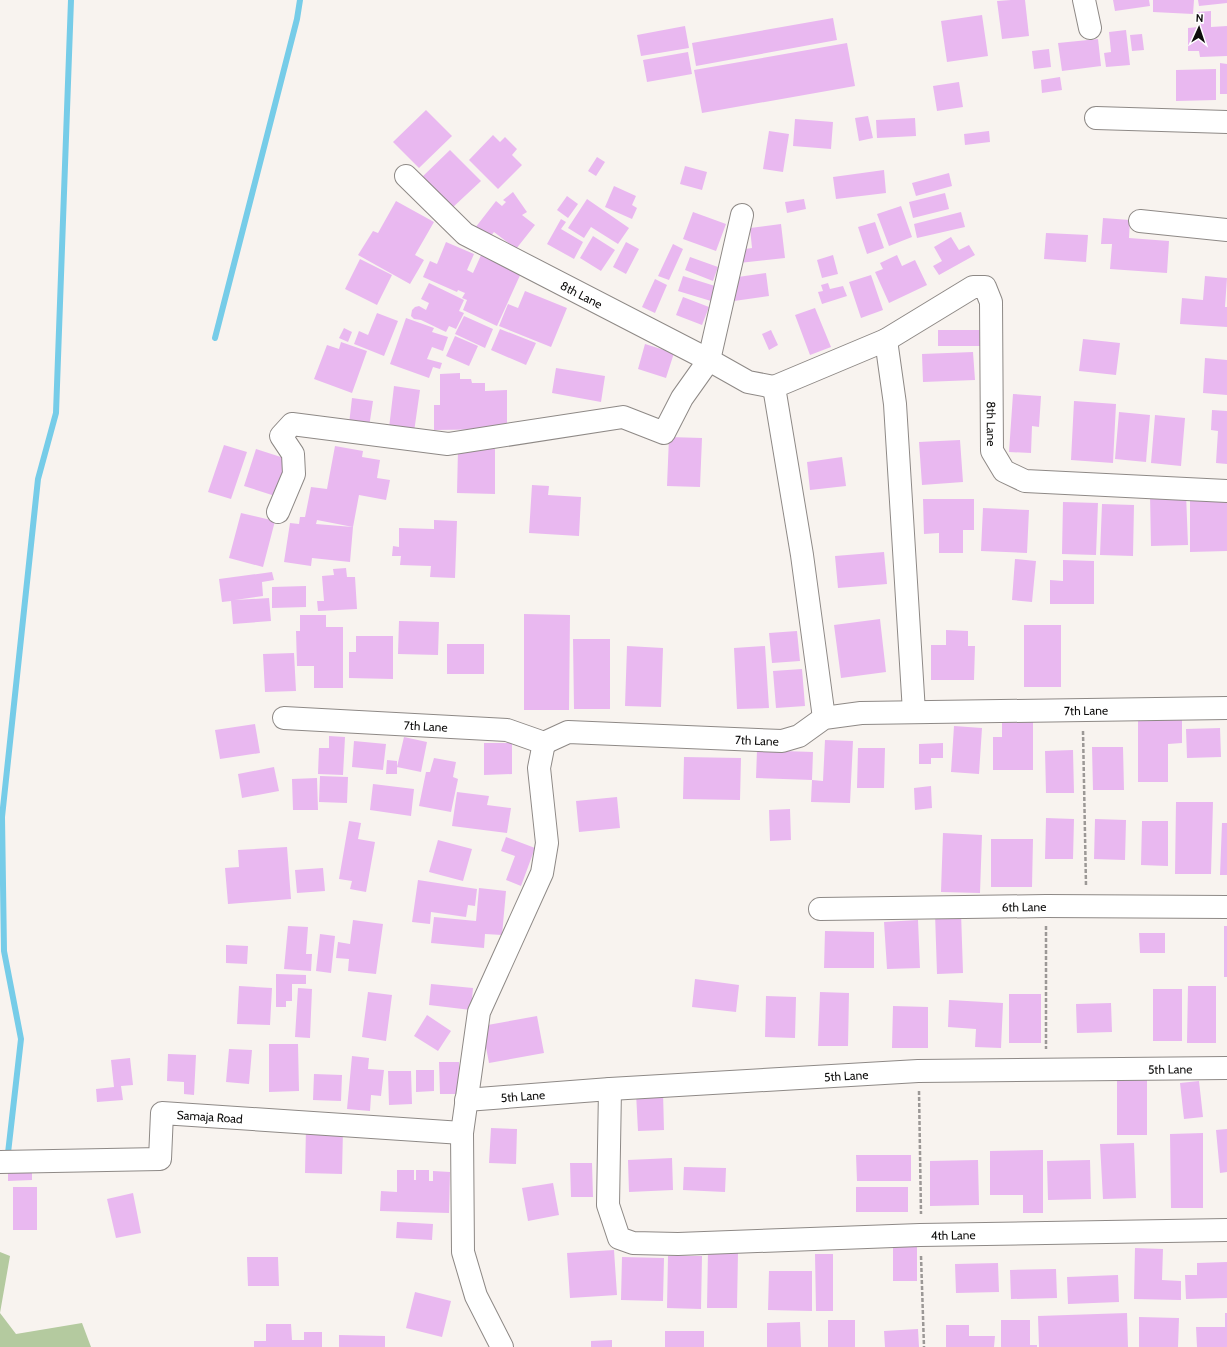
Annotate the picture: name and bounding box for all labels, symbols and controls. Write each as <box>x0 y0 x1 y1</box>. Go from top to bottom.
north arrow <box>1179 8 1219 48</box>
text: N <box>1195 11 1204 25</box>
street label: 8th Lane <box>558 277 605 311</box>
street label: 8th Lane <box>984 401 999 446</box>
street label: 7th Lane <box>1064 702 1108 718</box>
street label: 7th Lane <box>403 717 448 734</box>
street label: 7th Lane <box>735 732 779 748</box>
street label: 6th Lane <box>1002 898 1046 914</box>
street label: 5th Lane <box>1148 1061 1192 1076</box>
street label: 5th Lane <box>824 1066 869 1084</box>
street label: 5th Lane <box>500 1086 546 1105</box>
street label: Samaja Road <box>176 1107 243 1126</box>
street label: 4th Lane <box>931 1227 976 1242</box>

